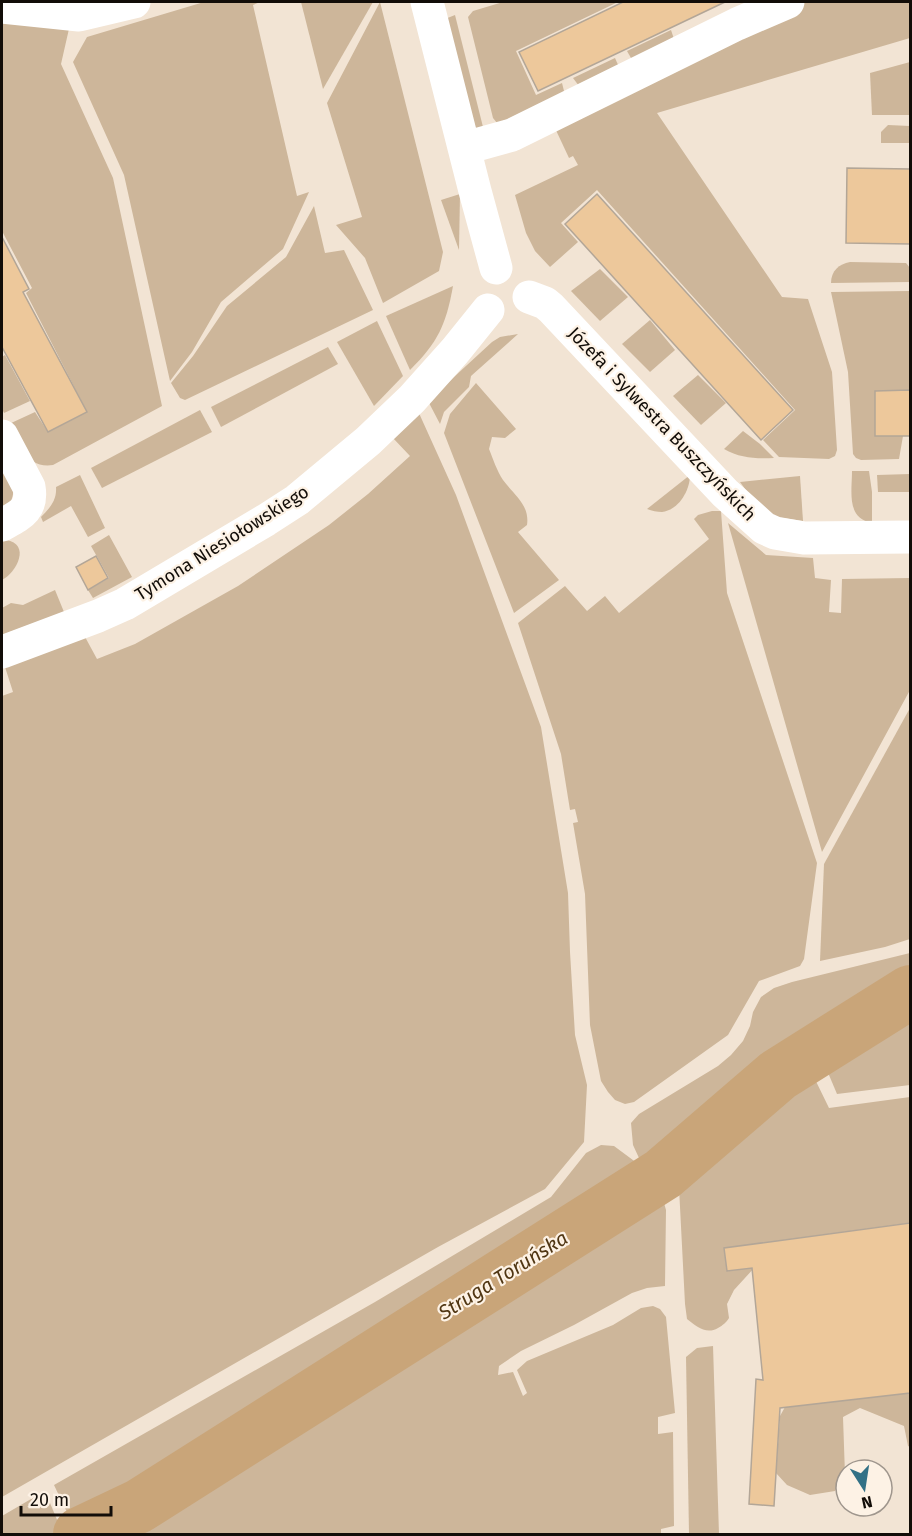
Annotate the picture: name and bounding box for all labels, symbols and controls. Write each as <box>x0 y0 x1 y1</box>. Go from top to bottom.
street label: Józefa i Sylwestra Buszczyńskich <box>563 322 761 526</box>
street label: Tymona Niesiołowskiego <box>131 481 313 605</box>
water label: Struga Toruńska <box>433 1226 572 1325</box>
north arrow <box>834 1458 894 1518</box>
scale bar <box>21 1479 111 1517</box>
text: 20 m <box>30 1489 69 1511</box>
text: N <box>860 1492 874 1513</box>

